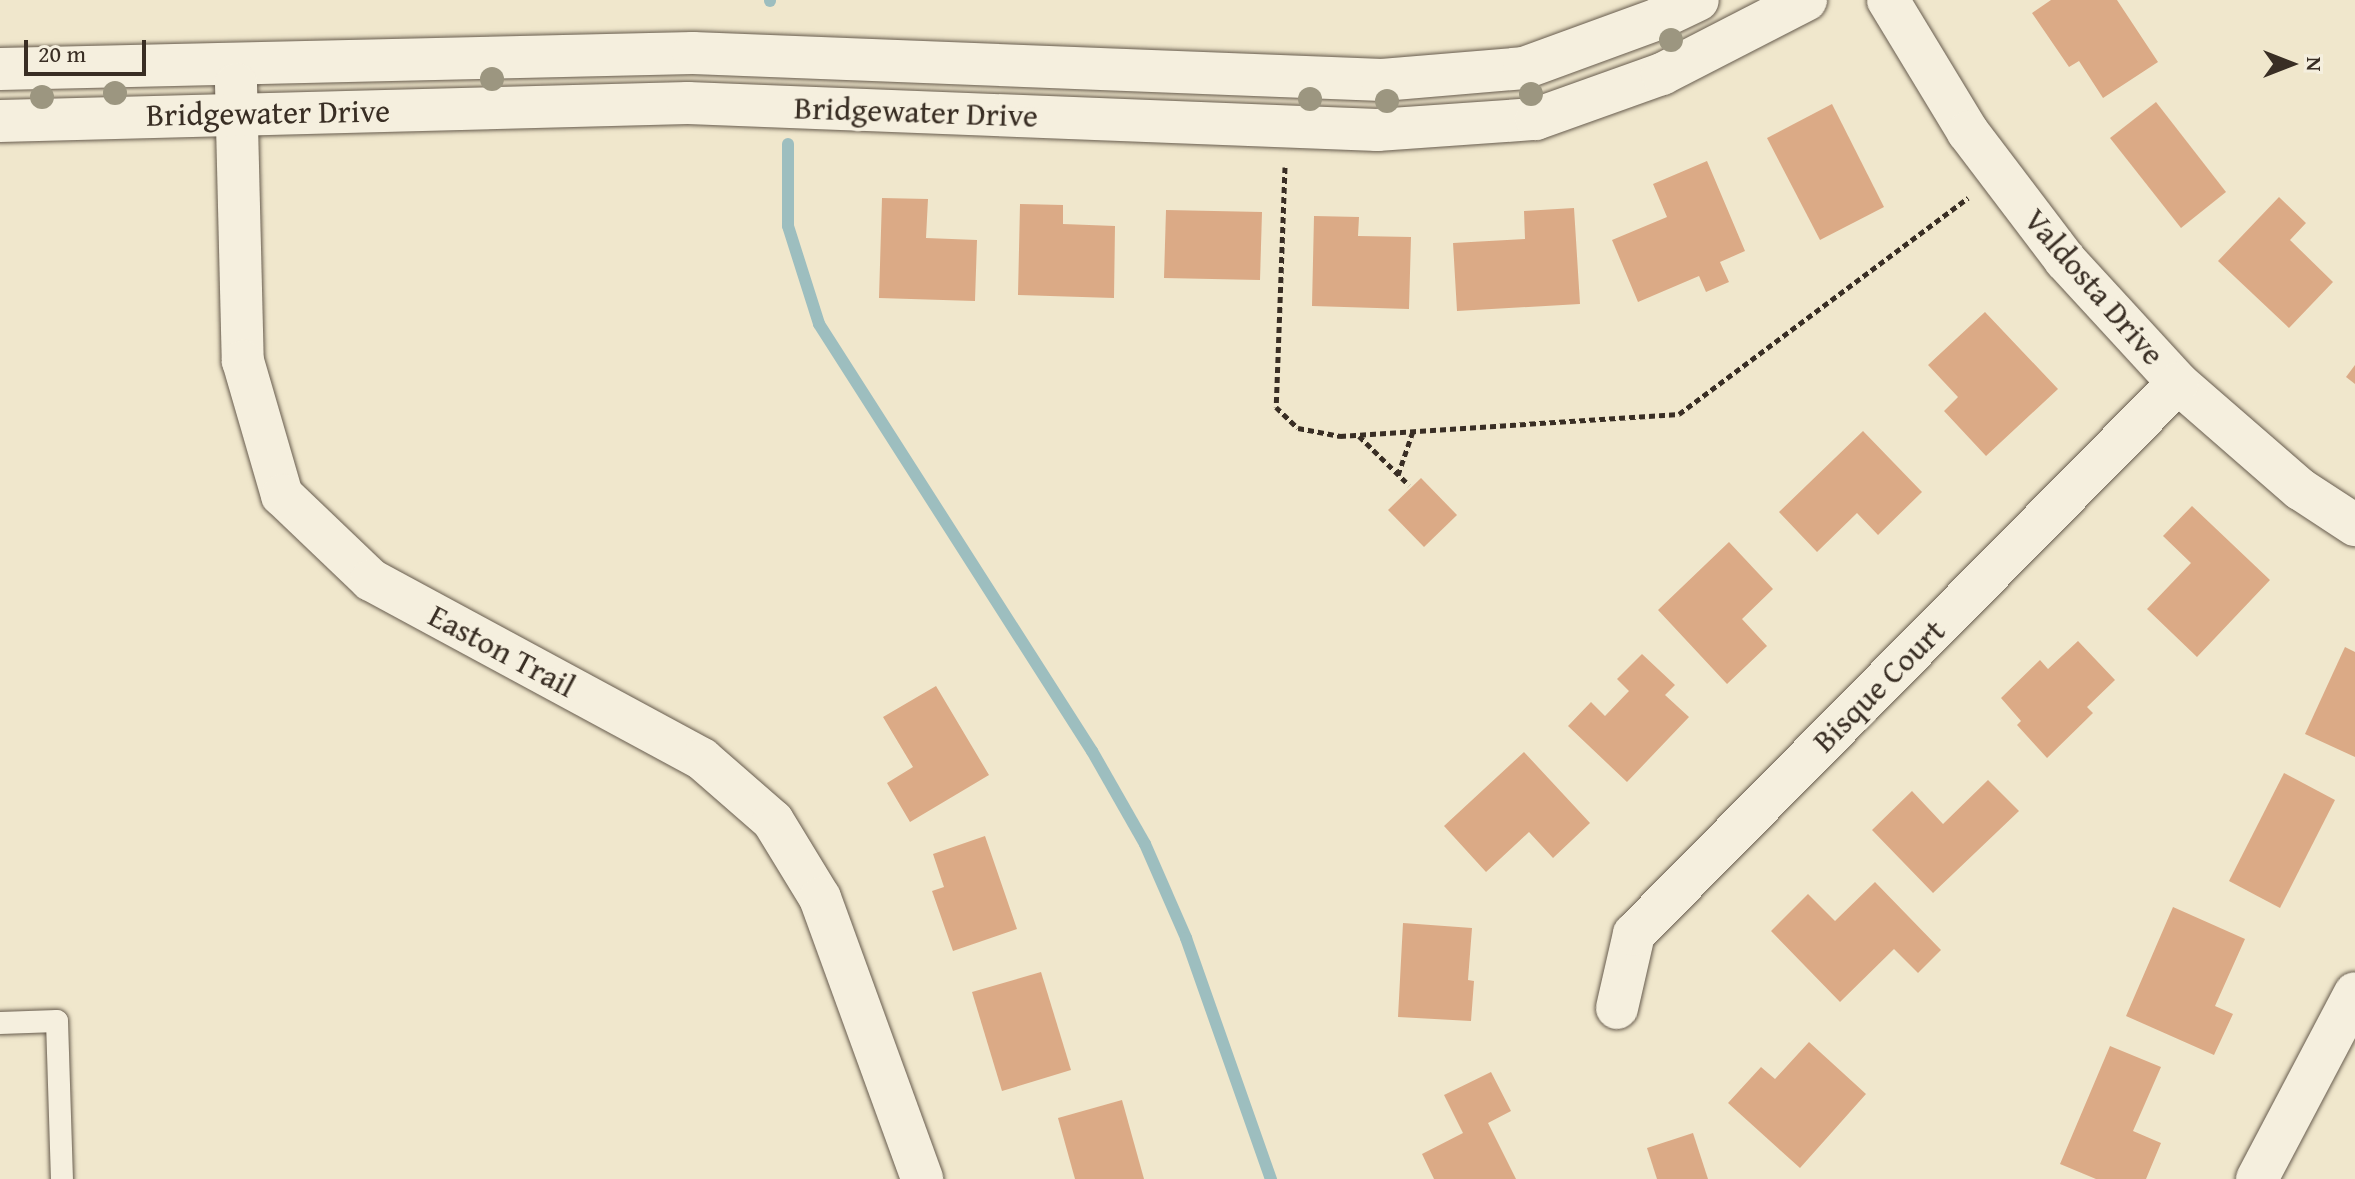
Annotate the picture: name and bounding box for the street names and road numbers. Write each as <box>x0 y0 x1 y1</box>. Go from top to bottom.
street label: Bridgewater Drive <box>793 89 1039 135</box>
street label: Bridgewater Drive <box>146 92 390 134</box>
street label: Valdosta Drive <box>2016 201 2172 373</box>
street label: Easton Trail <box>422 596 582 706</box>
street label: Bisque Court <box>1805 612 1953 760</box>

